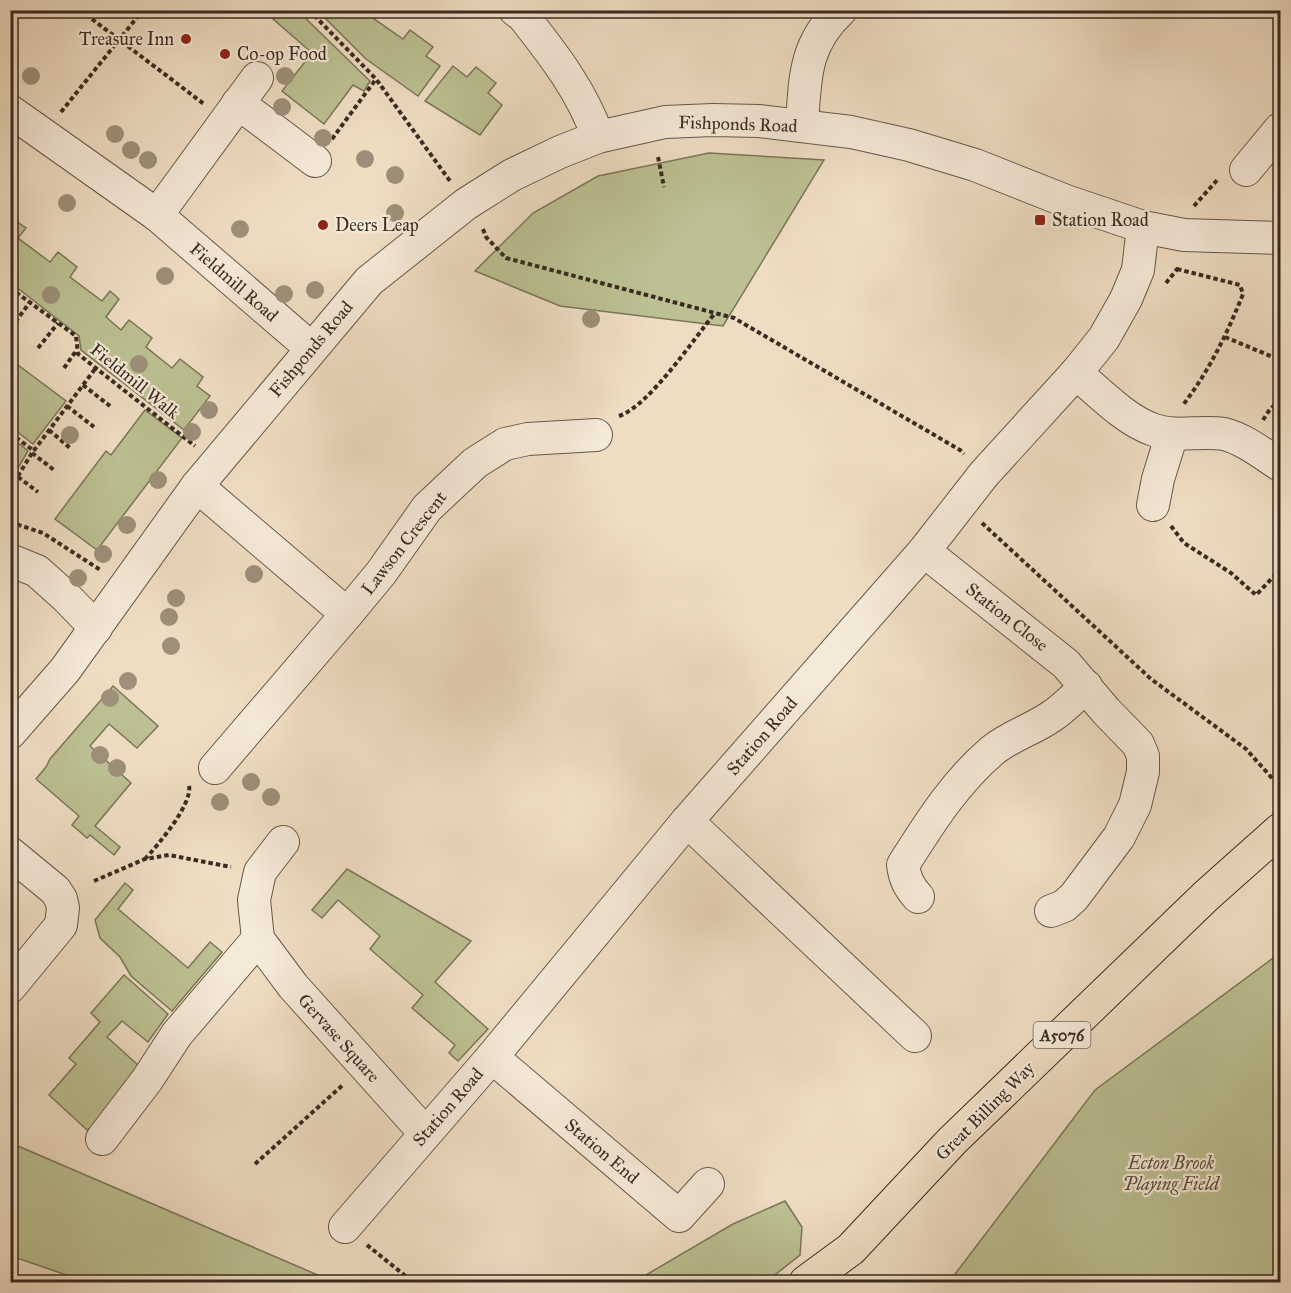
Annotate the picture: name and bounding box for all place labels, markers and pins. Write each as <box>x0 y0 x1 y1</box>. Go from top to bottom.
place label: Treasure Inn <box>79 28 174 50</box>
marker: Treasure Inn <box>179 32 193 46</box>
place label: Co-op Food <box>237 43 327 65</box>
marker: Co-op Food <box>218 47 232 61</box>
place label: Station Road <box>1052 209 1149 231</box>
marker: Station Road <box>1033 213 1047 227</box>
place label: Deers Leap <box>335 214 419 236</box>
marker: Deers Leap <box>316 218 330 232</box>

